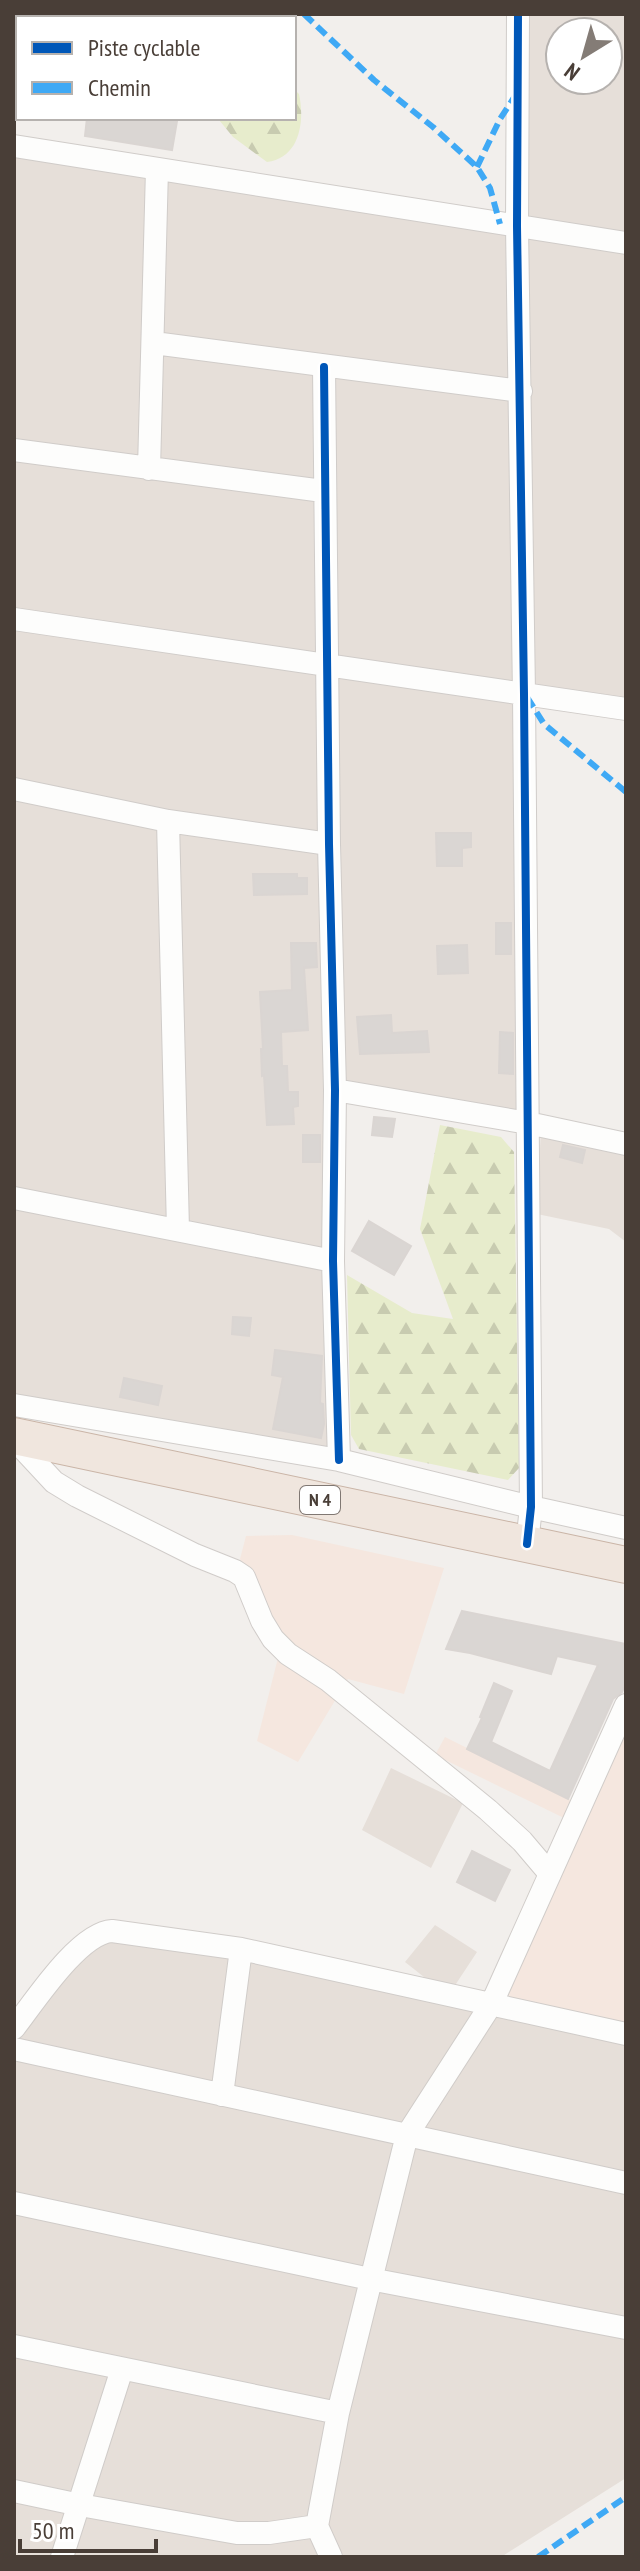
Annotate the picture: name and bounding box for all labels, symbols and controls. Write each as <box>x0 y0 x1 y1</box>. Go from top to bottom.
legend <box>16 16 296 120</box>
north arrow <box>544 16 624 96</box>
text: Piste cyclable <box>88 32 201 63</box>
text: N <box>559 57 585 87</box>
text: Chemin <box>88 72 151 103</box>
road number: N 4 <box>300 1486 340 1514</box>
scale bar <box>20 2503 156 2553</box>
text: 50 m <box>32 2515 74 2546</box>

